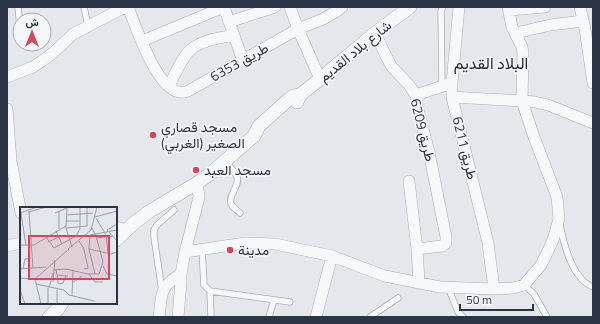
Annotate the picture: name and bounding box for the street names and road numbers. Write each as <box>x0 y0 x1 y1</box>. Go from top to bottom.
street label: شارع بلاد القديم <box>314 15 396 87</box>
street label: طريق 6353 <box>206 37 272 86</box>
street label: طريق 6209 <box>406 96 441 164</box>
street label: طريق 6211 <box>448 114 483 182</box>

